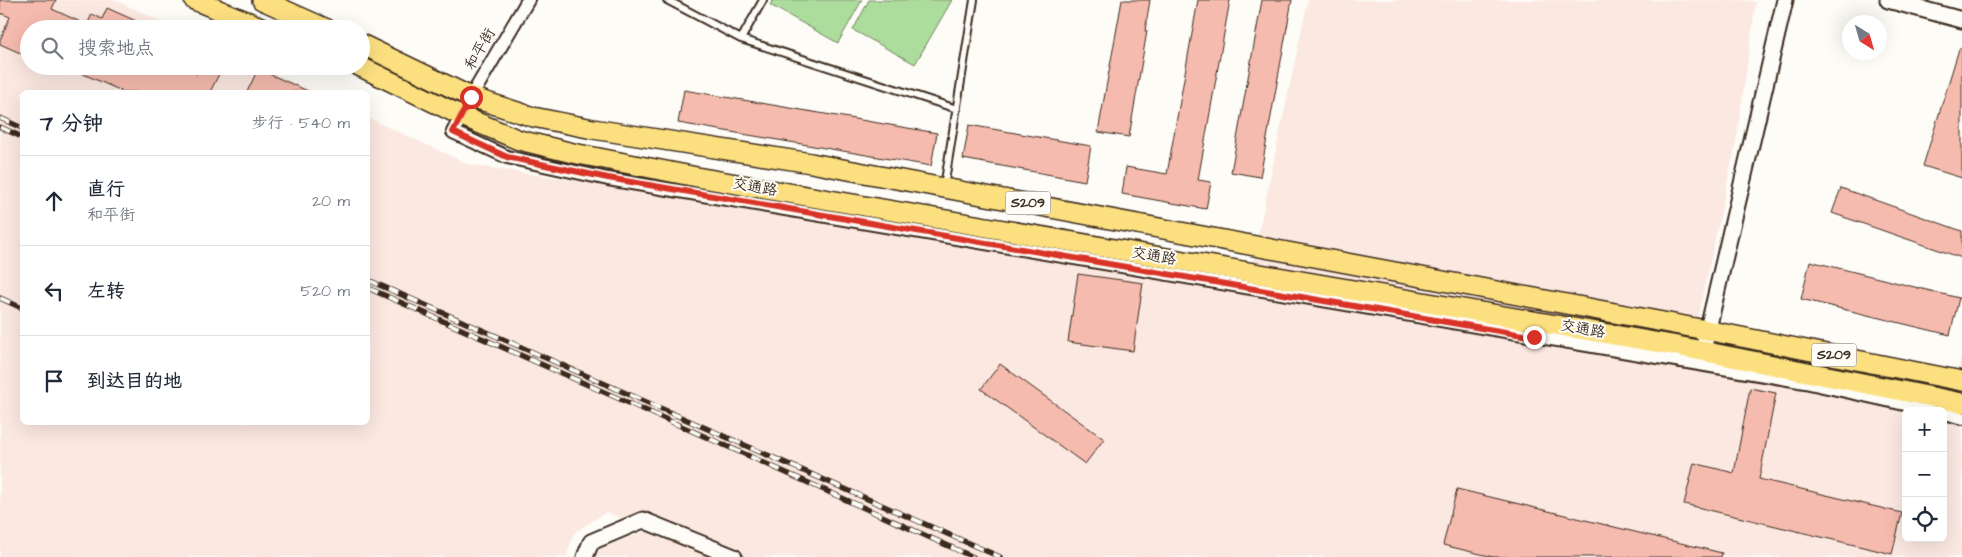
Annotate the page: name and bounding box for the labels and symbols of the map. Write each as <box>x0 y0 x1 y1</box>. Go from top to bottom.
north arrow <box>1842 15 1887 60</box>
street label: 和平街 <box>460 24 500 74</box>
route start <box>460 86 483 109</box>
street label: 交通路 <box>731 173 779 201</box>
road number: S209 <box>1006 192 1050 214</box>
street label: 交通路 <box>1130 242 1178 270</box>
street label: 交通路 <box>1559 315 1607 343</box>
route end <box>1523 326 1546 349</box>
road number: S209 <box>1812 344 1856 366</box>

